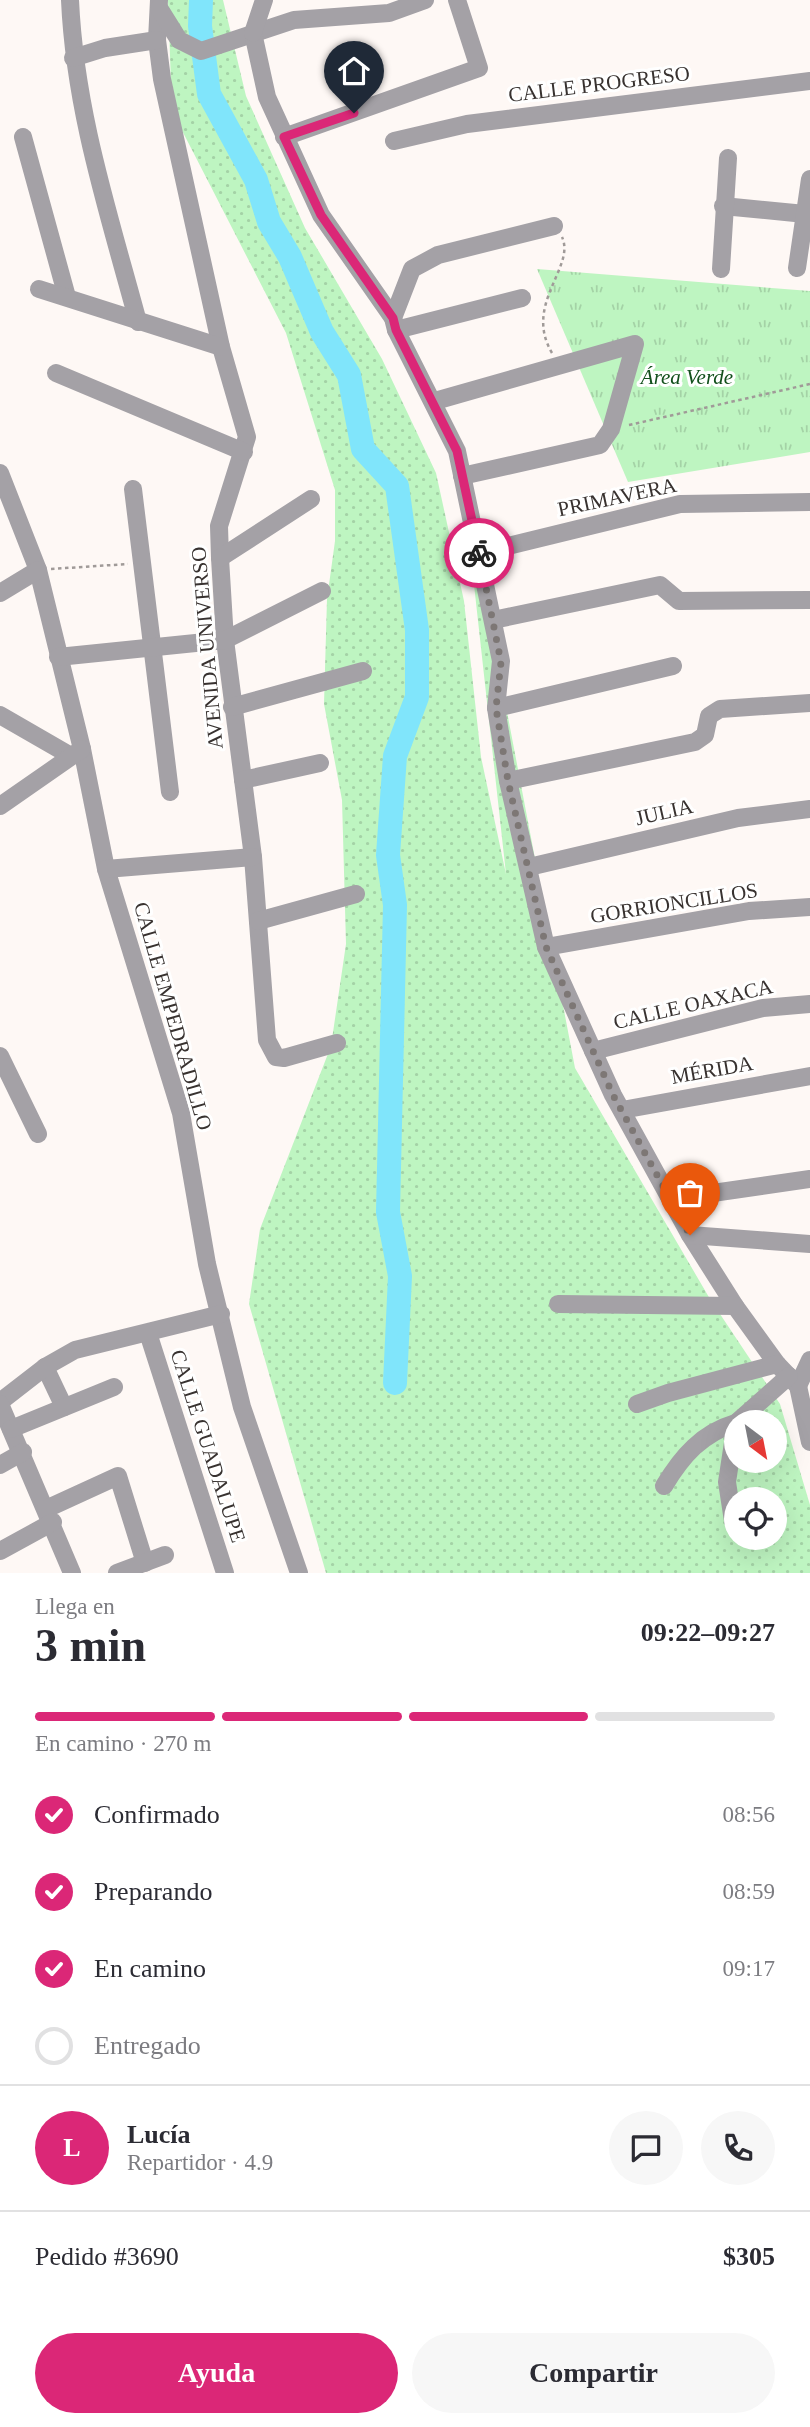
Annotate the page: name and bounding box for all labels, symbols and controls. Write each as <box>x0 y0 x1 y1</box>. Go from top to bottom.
pin <box>324 41 384 113</box>
icon: home <box>335 52 373 90</box>
street label: CALLE PROGRESO <box>507 61 691 107</box>
park label: Área Verde <box>639 365 733 389</box>
street label: PRIMAVERA <box>555 473 679 521</box>
courier <box>444 518 514 588</box>
icon: bike <box>460 534 498 572</box>
street label: AVENIDA UNIVERSO <box>186 546 228 750</box>
street label: JULIA <box>633 794 696 830</box>
street label: GORRIONCILLOS <box>589 878 759 928</box>
street label: CALLE EMPEDRADILLO <box>129 899 217 1133</box>
street label: CALLE OAXACA <box>611 974 776 1034</box>
street label: MÉRIDA <box>669 1051 756 1089</box>
pin <box>660 1163 720 1235</box>
icon: bag <box>671 1174 709 1212</box>
street label: CALLE GUADALUPE <box>165 1347 251 1545</box>
north arrow <box>724 1410 788 1474</box>
map controls <box>724 1410 787 1550</box>
button: locate <box>724 1487 787 1550</box>
text: Llega en <box>35 1594 115 1619</box>
text: 09:22–09:27 <box>641 1618 775 1647</box>
text: 3 min <box>35 1620 146 1671</box>
text: En camino · 270 m <box>35 1731 211 1756</box>
icon: check <box>35 1796 73 1834</box>
text: Confirmado <box>94 1800 220 1829</box>
text: 08:56 <box>723 1802 775 1827</box>
icon: check <box>35 1873 73 1911</box>
text: Preparando <box>94 1877 212 1906</box>
text: 08:59 <box>723 1879 775 1904</box>
icon: check <box>35 1950 73 1988</box>
text: En camino <box>94 1954 206 1983</box>
text: 09:17 <box>723 1956 775 1981</box>
text: Entregado <box>94 2031 201 2060</box>
button: chat <box>609 2111 683 2185</box>
button: phone <box>701 2111 775 2185</box>
text: Lucía <box>127 2120 191 2149</box>
text: L <box>63 2133 81 2162</box>
text: Repartidor · 4.9 <box>127 2150 273 2175</box>
text: Pedido #3690 <box>35 2242 179 2271</box>
text: $305 <box>723 2242 775 2271</box>
button: Ayuda <box>35 2333 398 2413</box>
button: Compartir <box>412 2333 775 2413</box>

